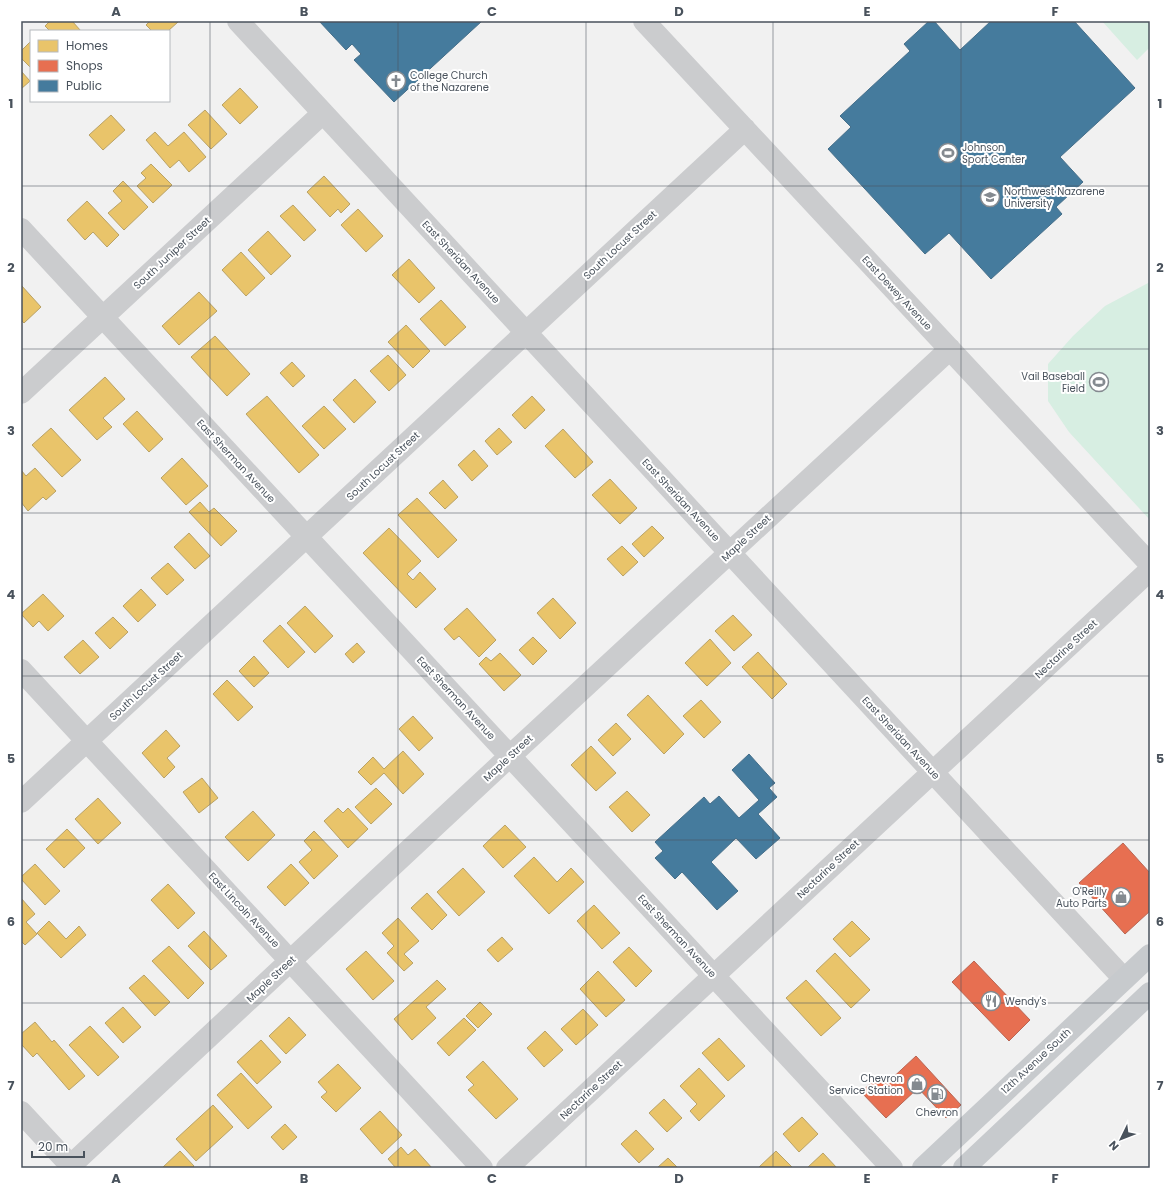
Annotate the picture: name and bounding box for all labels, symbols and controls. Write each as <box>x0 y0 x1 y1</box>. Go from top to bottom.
text: A <box>111 2 121 21</box>
text: B <box>300 2 309 21</box>
text: C <box>487 2 497 21</box>
text: D <box>674 2 684 21</box>
text: E <box>863 2 871 21</box>
text: F <box>1051 2 1059 21</box>
legend <box>30 30 170 102</box>
text: Homes <box>66 37 108 54</box>
text: Shops <box>66 57 103 74</box>
place label: College Church of the Nazarene <box>410 68 489 95</box>
church icon: College Church of the Nazarene <box>385 70 407 92</box>
text: Public <box>66 77 102 94</box>
text: 1 <box>9 94 13 113</box>
text: 1 <box>1158 94 1162 113</box>
place label: Johnson Sport Center <box>962 140 1025 167</box>
sports icon: Johnson Sport Center <box>937 142 959 164</box>
place label: Northwest Nazarene University <box>1004 184 1105 211</box>
school or university icon: Northwest Nazarene University <box>979 186 1001 208</box>
street label: South Locust Street <box>580 207 660 283</box>
street label: South Juniper Street <box>130 213 214 293</box>
street label: East Sheridan Avenue <box>419 217 503 307</box>
street label: East Dewey Avenue <box>858 252 936 334</box>
text: 2 <box>7 258 15 277</box>
text: 2 <box>1156 258 1164 277</box>
place label: Vail Baseball Field <box>1021 369 1085 396</box>
sports icon: Vail Baseball Field <box>1088 371 1110 393</box>
street label: East Sherman Avenue <box>193 416 279 506</box>
text: 3 <box>7 421 15 440</box>
text: 3 <box>1156 421 1164 440</box>
street label: South Locust Street <box>343 428 423 504</box>
street label: East Sheridan Avenue <box>639 455 723 545</box>
street label: Maple Street <box>718 511 774 565</box>
text: 4 <box>7 585 16 604</box>
text: 4 <box>1156 585 1165 604</box>
street label: Nectarine Street <box>1031 616 1101 682</box>
street label: South Locust Street <box>106 648 186 724</box>
street label: East Sherman Avenue <box>413 653 499 743</box>
street label: East Sheridan Avenue <box>859 693 943 783</box>
street label: Maple Street <box>480 731 536 785</box>
text: 5 <box>7 749 15 768</box>
text: 5 <box>1156 749 1164 768</box>
street label: Nectarine Street <box>793 836 863 902</box>
street label: East Lincoln Avenue <box>205 869 283 951</box>
place label: O'Reilly Auto Parts <box>1056 884 1107 911</box>
shop icon: O'Reilly Auto Parts <box>1110 886 1132 908</box>
street label: East Sherman Avenue <box>634 891 720 981</box>
text: 6 <box>7 912 15 931</box>
text: 6 <box>1156 912 1164 931</box>
street label: Maple Street <box>243 952 299 1006</box>
restaurant icon: Wendy's <box>980 990 1002 1012</box>
place label: Wendy's <box>1005 994 1047 1009</box>
street label: 12th Avenue South <box>998 1025 1074 1097</box>
street label: Nectarine Street <box>556 1057 626 1123</box>
place label: Chevron Service Station <box>829 1071 903 1098</box>
shop icon: Chevron Service Station <box>906 1073 928 1095</box>
text: 7 <box>8 1076 15 1095</box>
text: 7 <box>1157 1076 1164 1095</box>
fuel station icon: Chevron <box>926 1083 948 1105</box>
place label: Chevron <box>916 1105 958 1120</box>
north arrow <box>1101 1119 1141 1159</box>
scale bar <box>32 1133 84 1159</box>
text: N <box>1105 1137 1122 1154</box>
text: 20 m <box>38 1138 68 1155</box>
text: A <box>111 1169 121 1188</box>
text: B <box>300 1169 309 1188</box>
text: C <box>487 1169 497 1188</box>
text: D <box>674 1169 684 1188</box>
text: E <box>863 1169 871 1188</box>
text: F <box>1051 1169 1059 1188</box>

